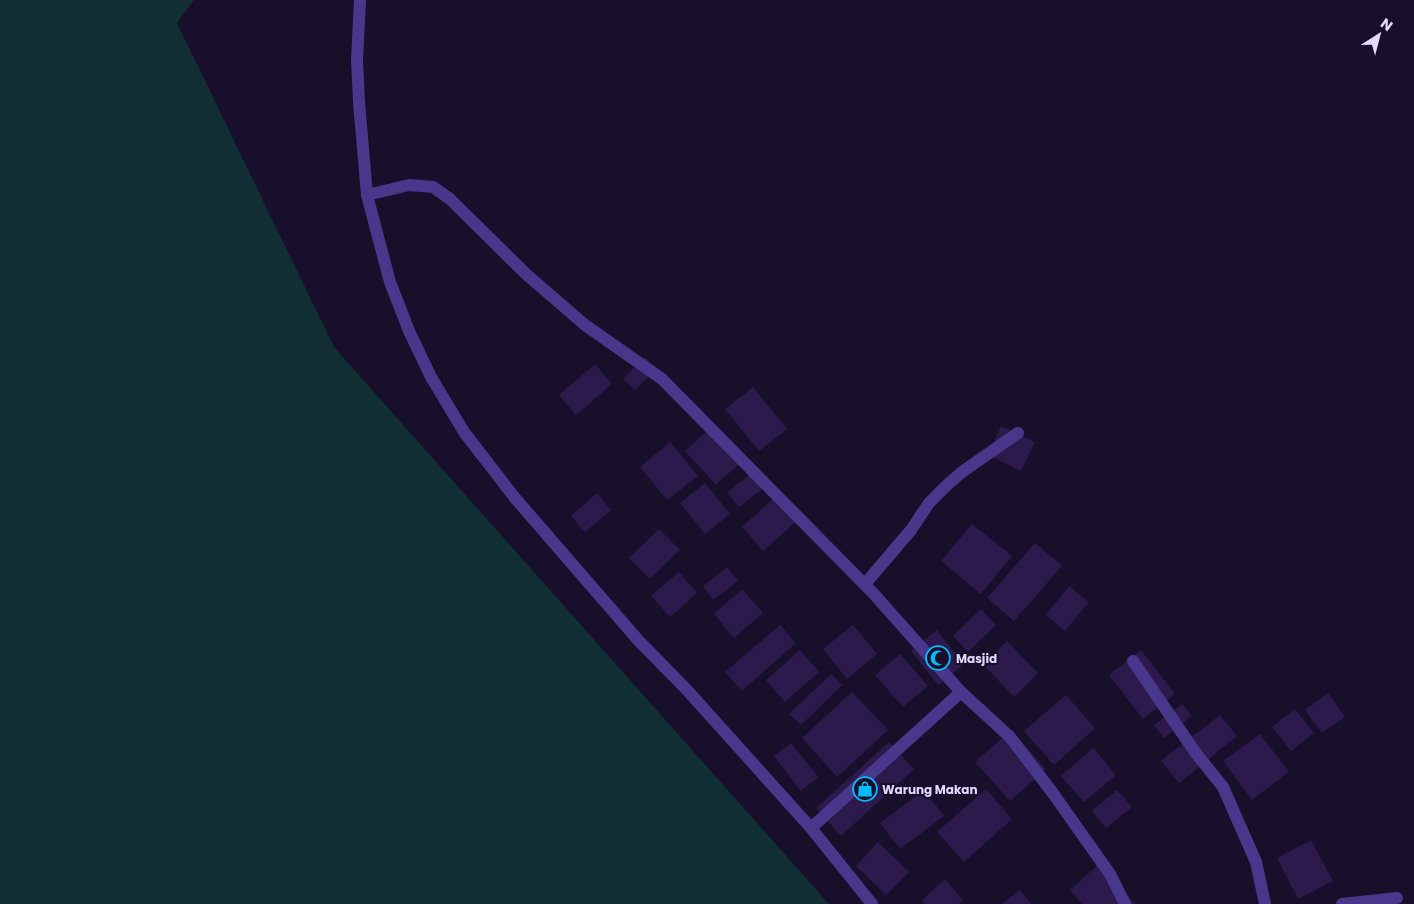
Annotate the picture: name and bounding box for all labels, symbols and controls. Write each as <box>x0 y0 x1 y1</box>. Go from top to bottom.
north arrow <box>1354 10 1404 60</box>
text: N <box>1377 13 1397 36</box>
mosque icon: Masjid <box>925 645 951 671</box>
place label: Masjid <box>956 650 997 667</box>
shop icon: Warung Makan <box>852 776 878 802</box>
place label: Warung Makan <box>882 781 978 798</box>

